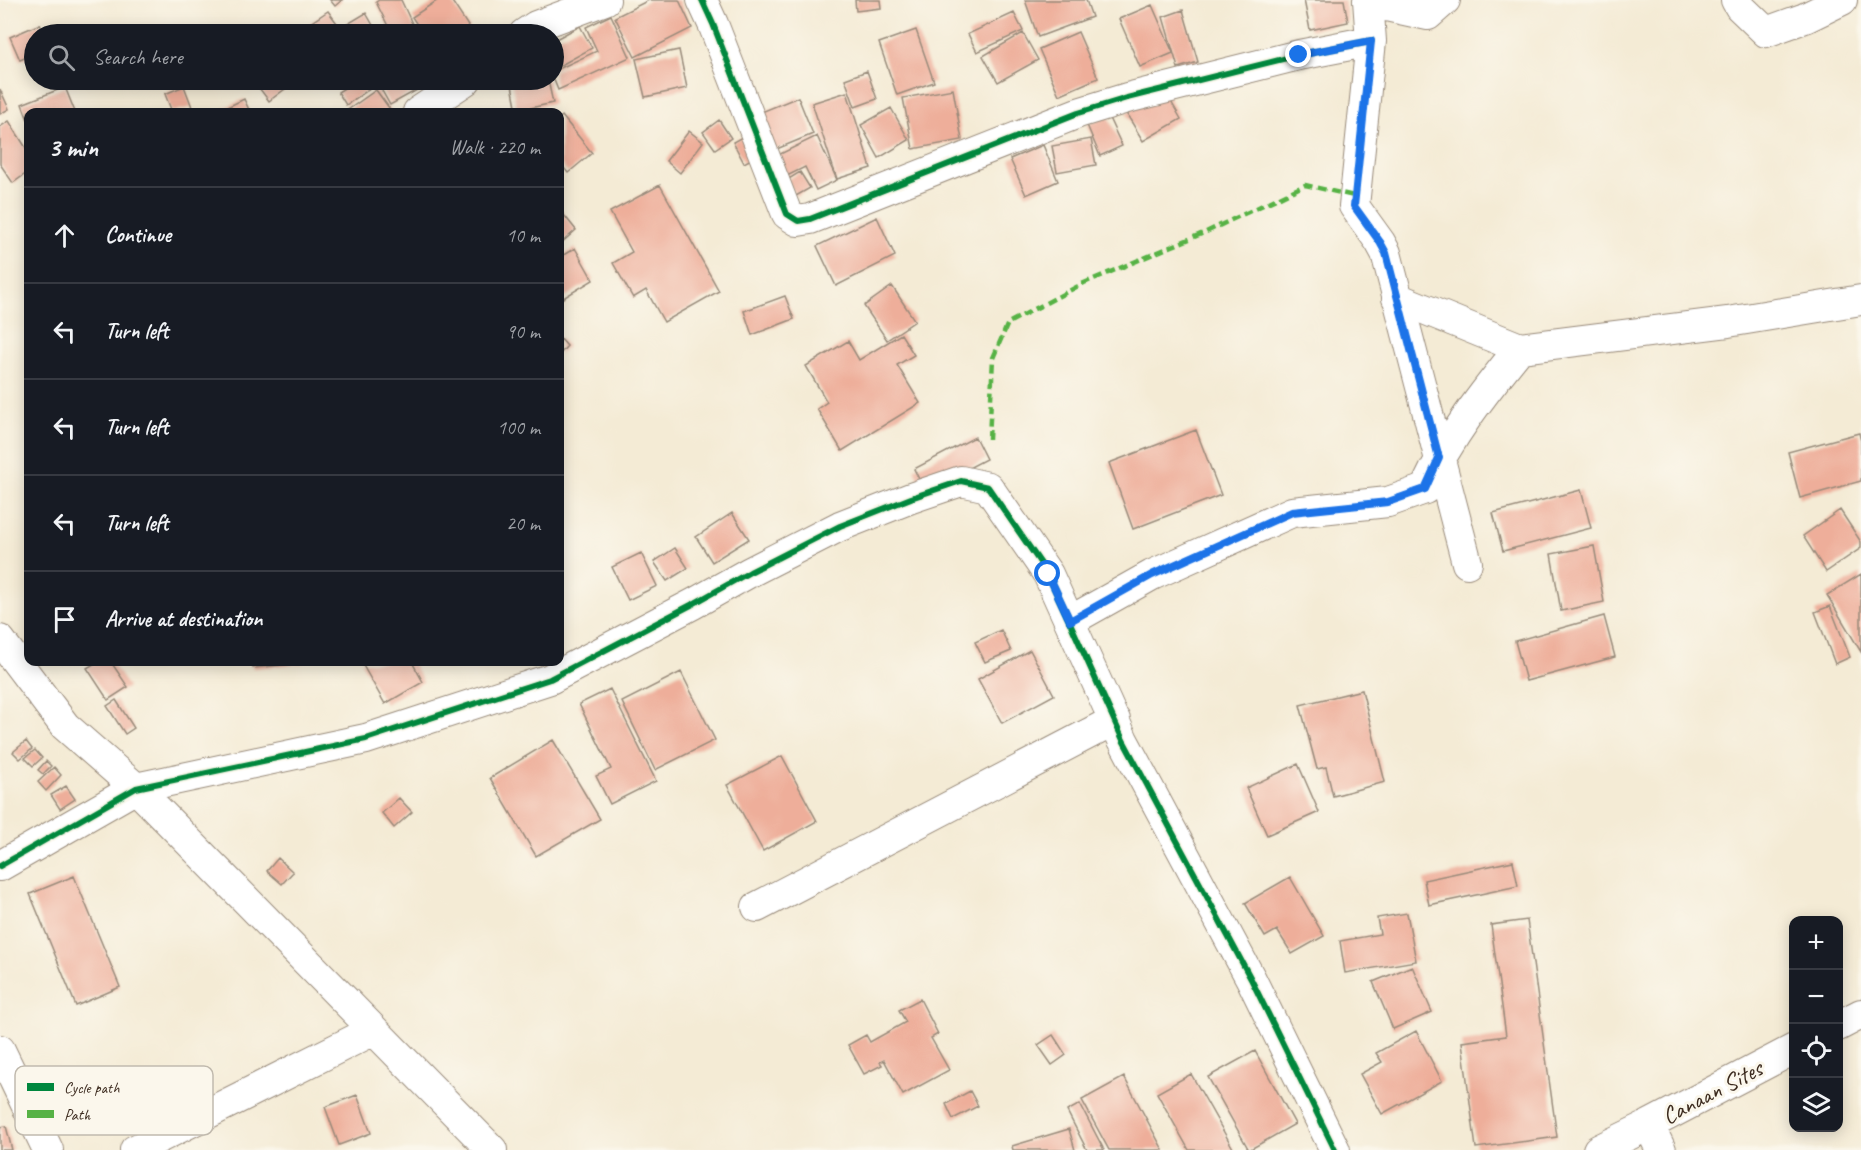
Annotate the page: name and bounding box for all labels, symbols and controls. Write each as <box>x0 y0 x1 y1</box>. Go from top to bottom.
search box <box>24 24 564 90</box>
icon: search <box>45 41 78 74</box>
route end <box>1285 41 1311 67</box>
text: Search here <box>93 43 183 71</box>
text: 3 min <box>48 131 98 164</box>
text: Walk · 220 m <box>450 135 540 160</box>
icon: ahead <box>48 219 81 252</box>
text: Continue <box>105 221 171 249</box>
text: 10 m <box>506 223 540 248</box>
icon: left <box>48 315 81 348</box>
text: Turn left <box>105 317 169 345</box>
text: 90 m <box>506 319 540 344</box>
icon: left <box>48 411 81 444</box>
text: Turn left <box>105 413 169 441</box>
text: 100 m <box>497 415 540 440</box>
icon: left <box>48 507 81 540</box>
text: Turn left <box>105 509 169 537</box>
text: 20 m <box>506 511 540 536</box>
route start <box>1034 560 1060 586</box>
icon: arrive <box>48 603 81 636</box>
text: Arrive at destination <box>105 605 262 633</box>
map controls <box>1789 916 1843 1132</box>
button: + <box>1789 916 1843 970</box>
button: − <box>1789 970 1843 1024</box>
button: locate <box>1789 1024 1843 1078</box>
street label: Canaan Sites <box>1657 1052 1770 1131</box>
legend <box>15 1066 213 1135</box>
text: Cycle path <box>64 1078 120 1098</box>
button: layers <box>1789 1078 1843 1132</box>
text: Path <box>64 1105 91 1125</box>

